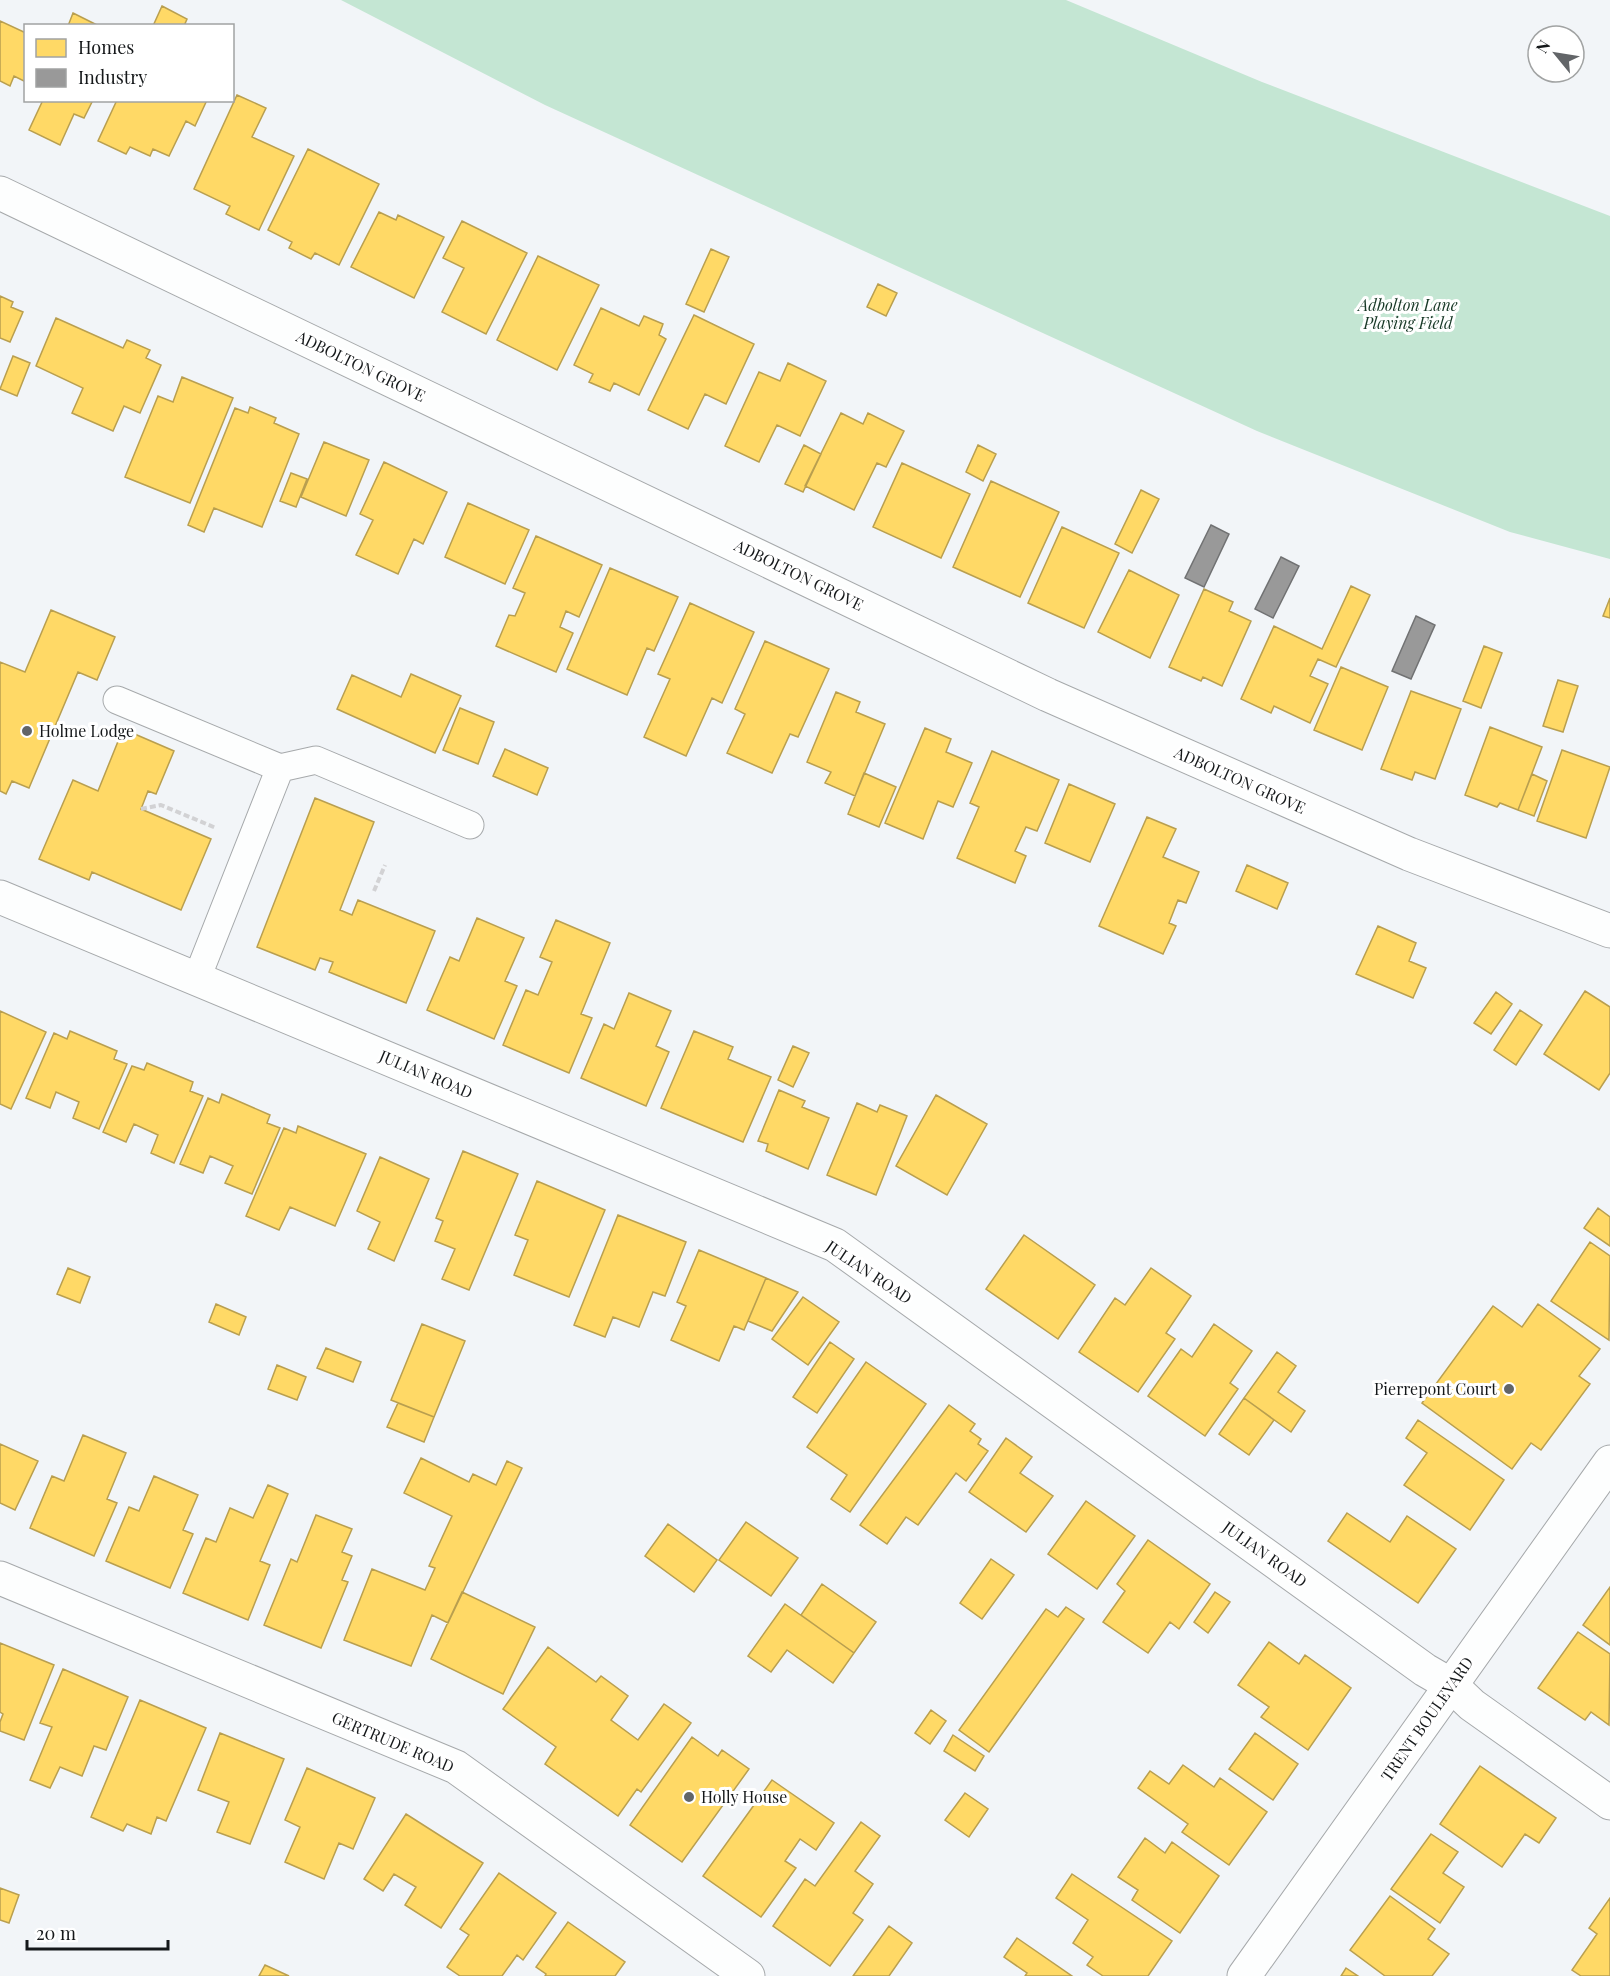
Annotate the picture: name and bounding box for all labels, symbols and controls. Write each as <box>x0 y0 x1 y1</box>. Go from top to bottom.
legend <box>24 24 234 102</box>
north arrow <box>1526 24 1586 84</box>
text: Homes <box>78 35 134 59</box>
text: N <box>1531 36 1555 57</box>
text: Industry <box>78 65 147 89</box>
park label: Adbolton Lane Playing Field <box>1356 294 1458 333</box>
street label: ADBOLTON GROVE <box>292 325 429 406</box>
street label: ADBOLTON GROVE <box>730 534 867 615</box>
place label: Holme Lodge <box>39 720 134 741</box>
marker: Holme Lodge <box>20 724 34 738</box>
street label: ADBOLTON GROVE <box>1171 741 1309 818</box>
street label: JULIAN ROAD <box>375 1044 476 1103</box>
street label: JULIAN ROAD <box>821 1235 916 1308</box>
place label: Pierrepont Court <box>1374 1378 1497 1399</box>
marker: Pierrepont Court <box>1502 1382 1516 1396</box>
street label: JULIAN ROAD <box>1218 1515 1312 1591</box>
street label: TRENT BOULEVARD <box>1376 1652 1477 1785</box>
street label: GERTRUDE ROAD <box>329 1706 458 1777</box>
place label: Holly House <box>701 1786 787 1807</box>
marker: Holly House <box>682 1790 696 1804</box>
scale bar <box>27 1913 168 1951</box>
text: 20 m <box>36 1921 76 1945</box>

